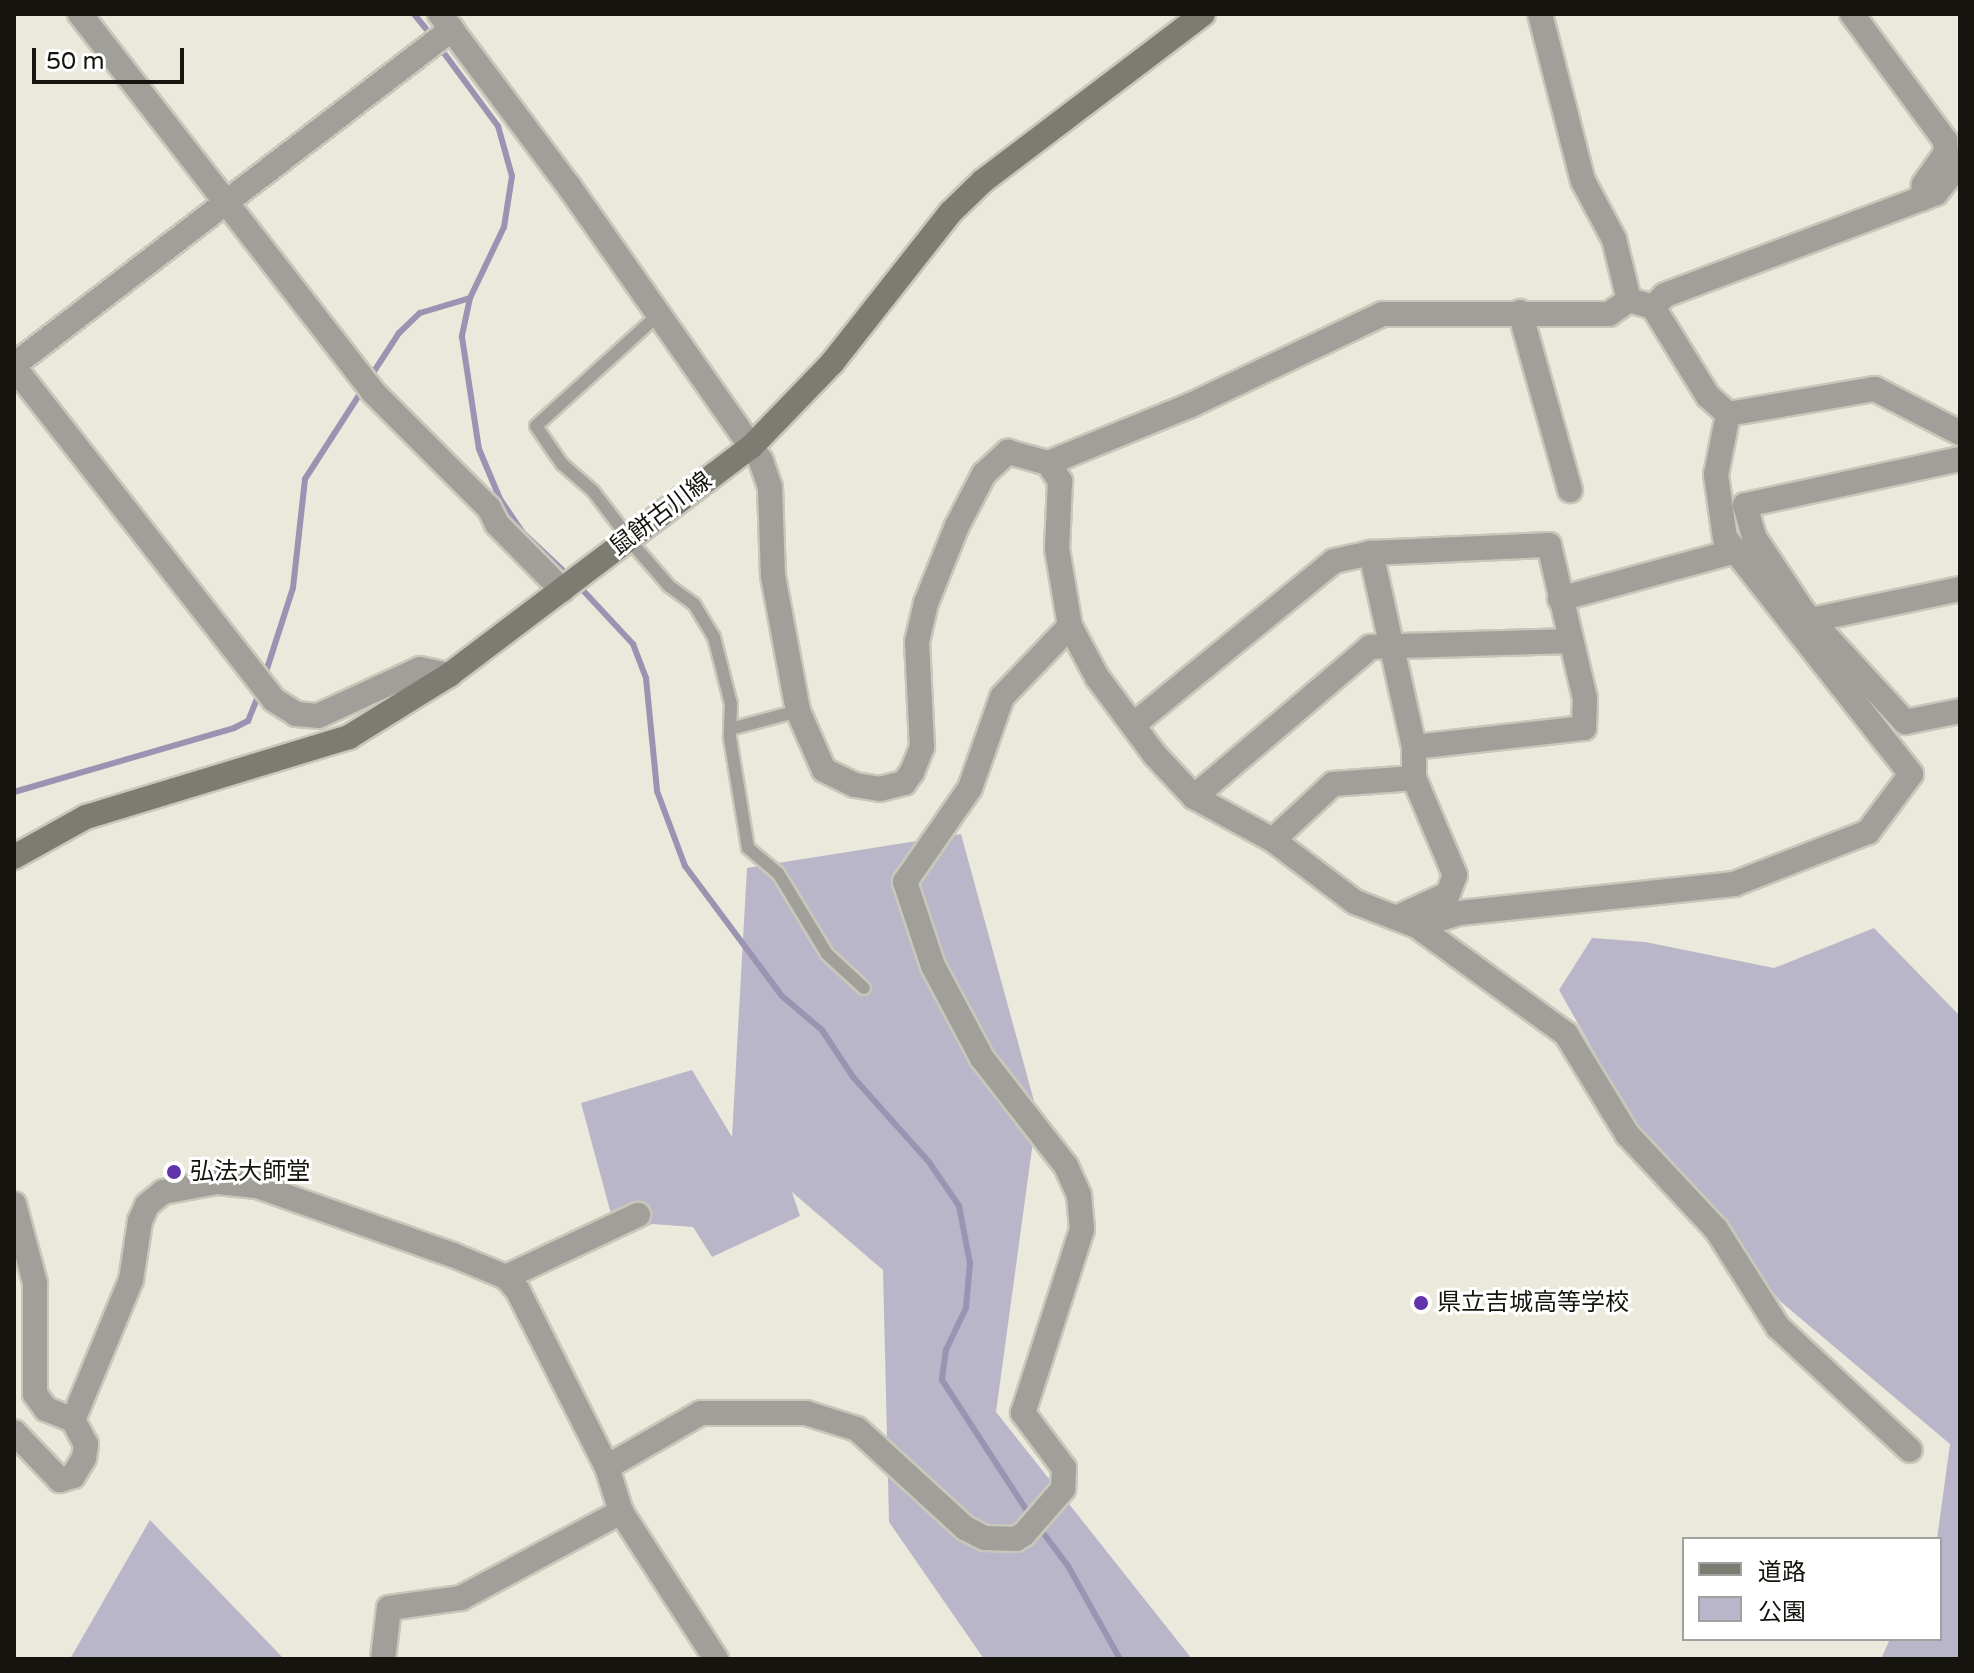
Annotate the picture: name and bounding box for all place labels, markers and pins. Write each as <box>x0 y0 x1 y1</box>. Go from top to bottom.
place label: 弘法大師堂 <box>190 1158 310 1186</box>
marker: 弘法大師堂 <box>165 1163 183 1181</box>
place label: 県立吉城高等学校 <box>1437 1289 1629 1317</box>
marker: 県立吉城高等学校 <box>1412 1294 1430 1312</box>

